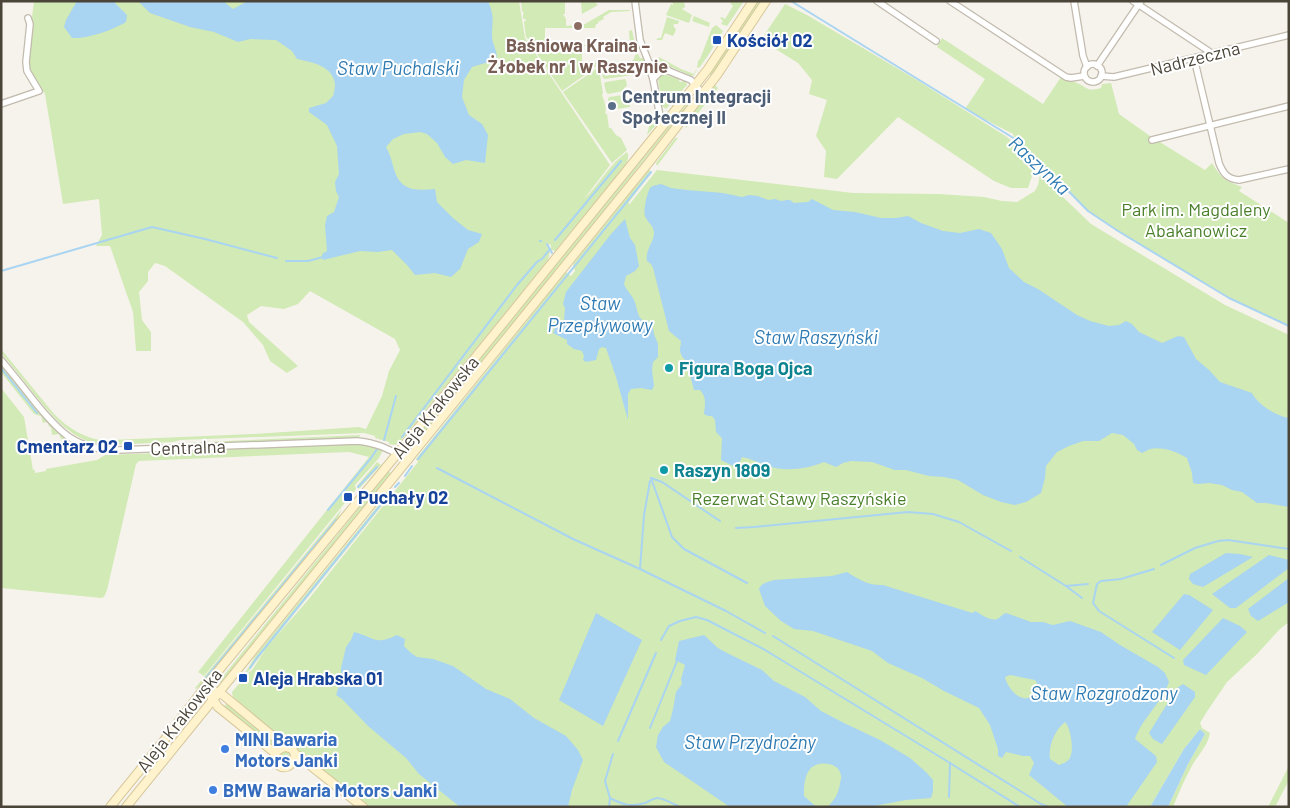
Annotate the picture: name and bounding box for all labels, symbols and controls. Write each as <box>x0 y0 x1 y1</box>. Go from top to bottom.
marker: Baśniowa Kraina – Żłobek nr 1 w Raszynie <box>572 20 584 32</box>
place label: Kościół 02 <box>727 29 813 51</box>
place label: Baśniowa Kraina – Żłobek nr 1 w Raszynie <box>488 34 668 77</box>
marker: Kościół 02 <box>711 34 723 46</box>
street label: Nadrzeczna <box>1148 36 1242 80</box>
water label: Staw Puchalski <box>337 56 459 79</box>
place label: Centrum Integracji Społecznej II <box>622 85 771 128</box>
marker: Centrum Integracji Społecznej II <box>606 100 618 112</box>
water label: Raszynka <box>1004 131 1076 199</box>
park label: Park im. Magdaleny Abakanowicz <box>1122 198 1270 241</box>
water label: Staw Przepływowy <box>547 291 653 336</box>
water label: Staw Raszyński <box>754 325 878 348</box>
street label: Aleja Krakowska <box>387 351 483 463</box>
place label: Figura Boga Ojca <box>679 357 813 379</box>
marker: Figura Boga Ojca <box>663 362 675 374</box>
place label: Cmentarz 02 <box>17 435 118 457</box>
street label: Centralna <box>150 435 226 459</box>
marker: Cmentarz 02 <box>122 440 134 452</box>
place label: Raszyn 1809 <box>674 459 770 481</box>
marker: Raszyn 1809 <box>658 464 670 476</box>
place label: Puchały 02 <box>358 486 448 508</box>
park label: Rezerwat Stawy Raszyńskie <box>691 487 907 509</box>
marker: Puchały 02 <box>342 491 354 503</box>
street label: Aleja Krakowska <box>132 664 226 776</box>
place label: Aleja Hrabska 01 <box>253 667 383 689</box>
marker: Aleja Hrabska 01 <box>237 672 249 684</box>
water label: Staw Rozgrodzony <box>1031 681 1178 704</box>
place label: MINI Bawaria Motors Janki <box>235 728 338 771</box>
water label: Staw Przydrożny <box>684 730 816 753</box>
marker: MINI Bawaria Motors Janki <box>219 743 231 755</box>
place label: BMW Bawaria Motors Janki <box>223 779 437 801</box>
marker: BMW Bawaria Motors Janki <box>207 784 219 796</box>

